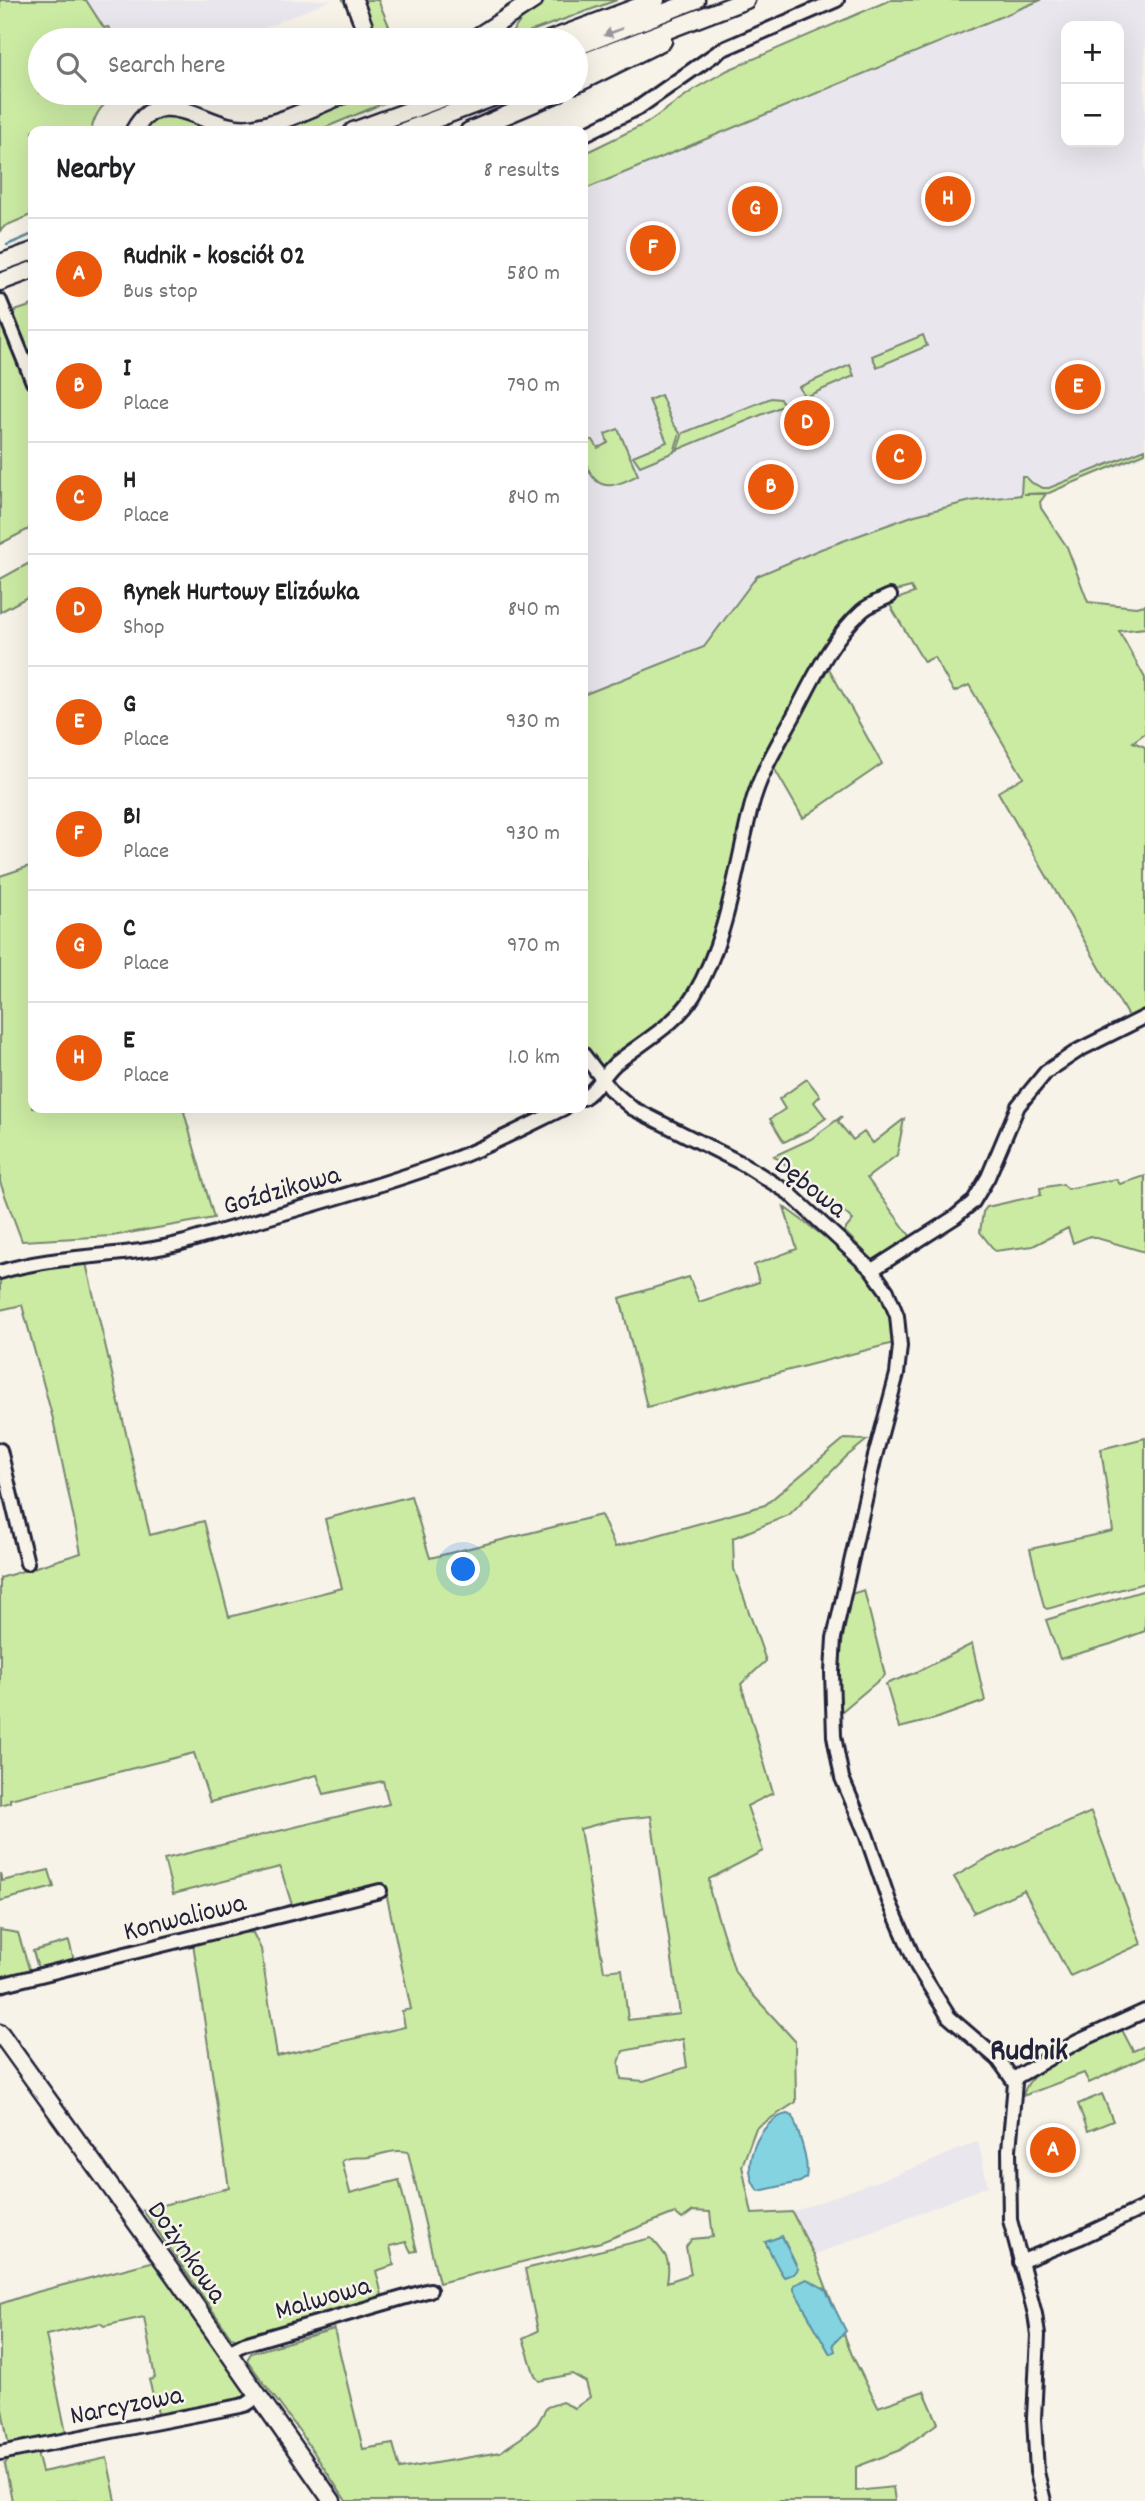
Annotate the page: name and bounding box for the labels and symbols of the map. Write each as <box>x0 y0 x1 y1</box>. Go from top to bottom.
one-way arrow <box>602 27 623 38</box>
pin: H <box>925 173 971 225</box>
pin: G <box>732 183 778 235</box>
pin: F <box>630 222 676 274</box>
pin: E <box>1055 361 1101 413</box>
pin: D <box>784 397 830 449</box>
pin: C <box>876 431 922 483</box>
pin: B <box>748 461 794 513</box>
street label: Dębowa <box>764 1148 854 1231</box>
street label: Goździkowa <box>219 1157 347 1229</box>
your location <box>446 1552 480 1586</box>
street label: Konwaliowa <box>120 1885 251 1954</box>
district label: Rudnik <box>990 2030 1068 2076</box>
pin: A <box>1030 2124 1076 2176</box>
street label: Dożynkowa <box>135 2195 235 2314</box>
street label: Malwowa <box>271 2268 377 2334</box>
street label: Narcyzowa <box>67 2377 188 2438</box>

